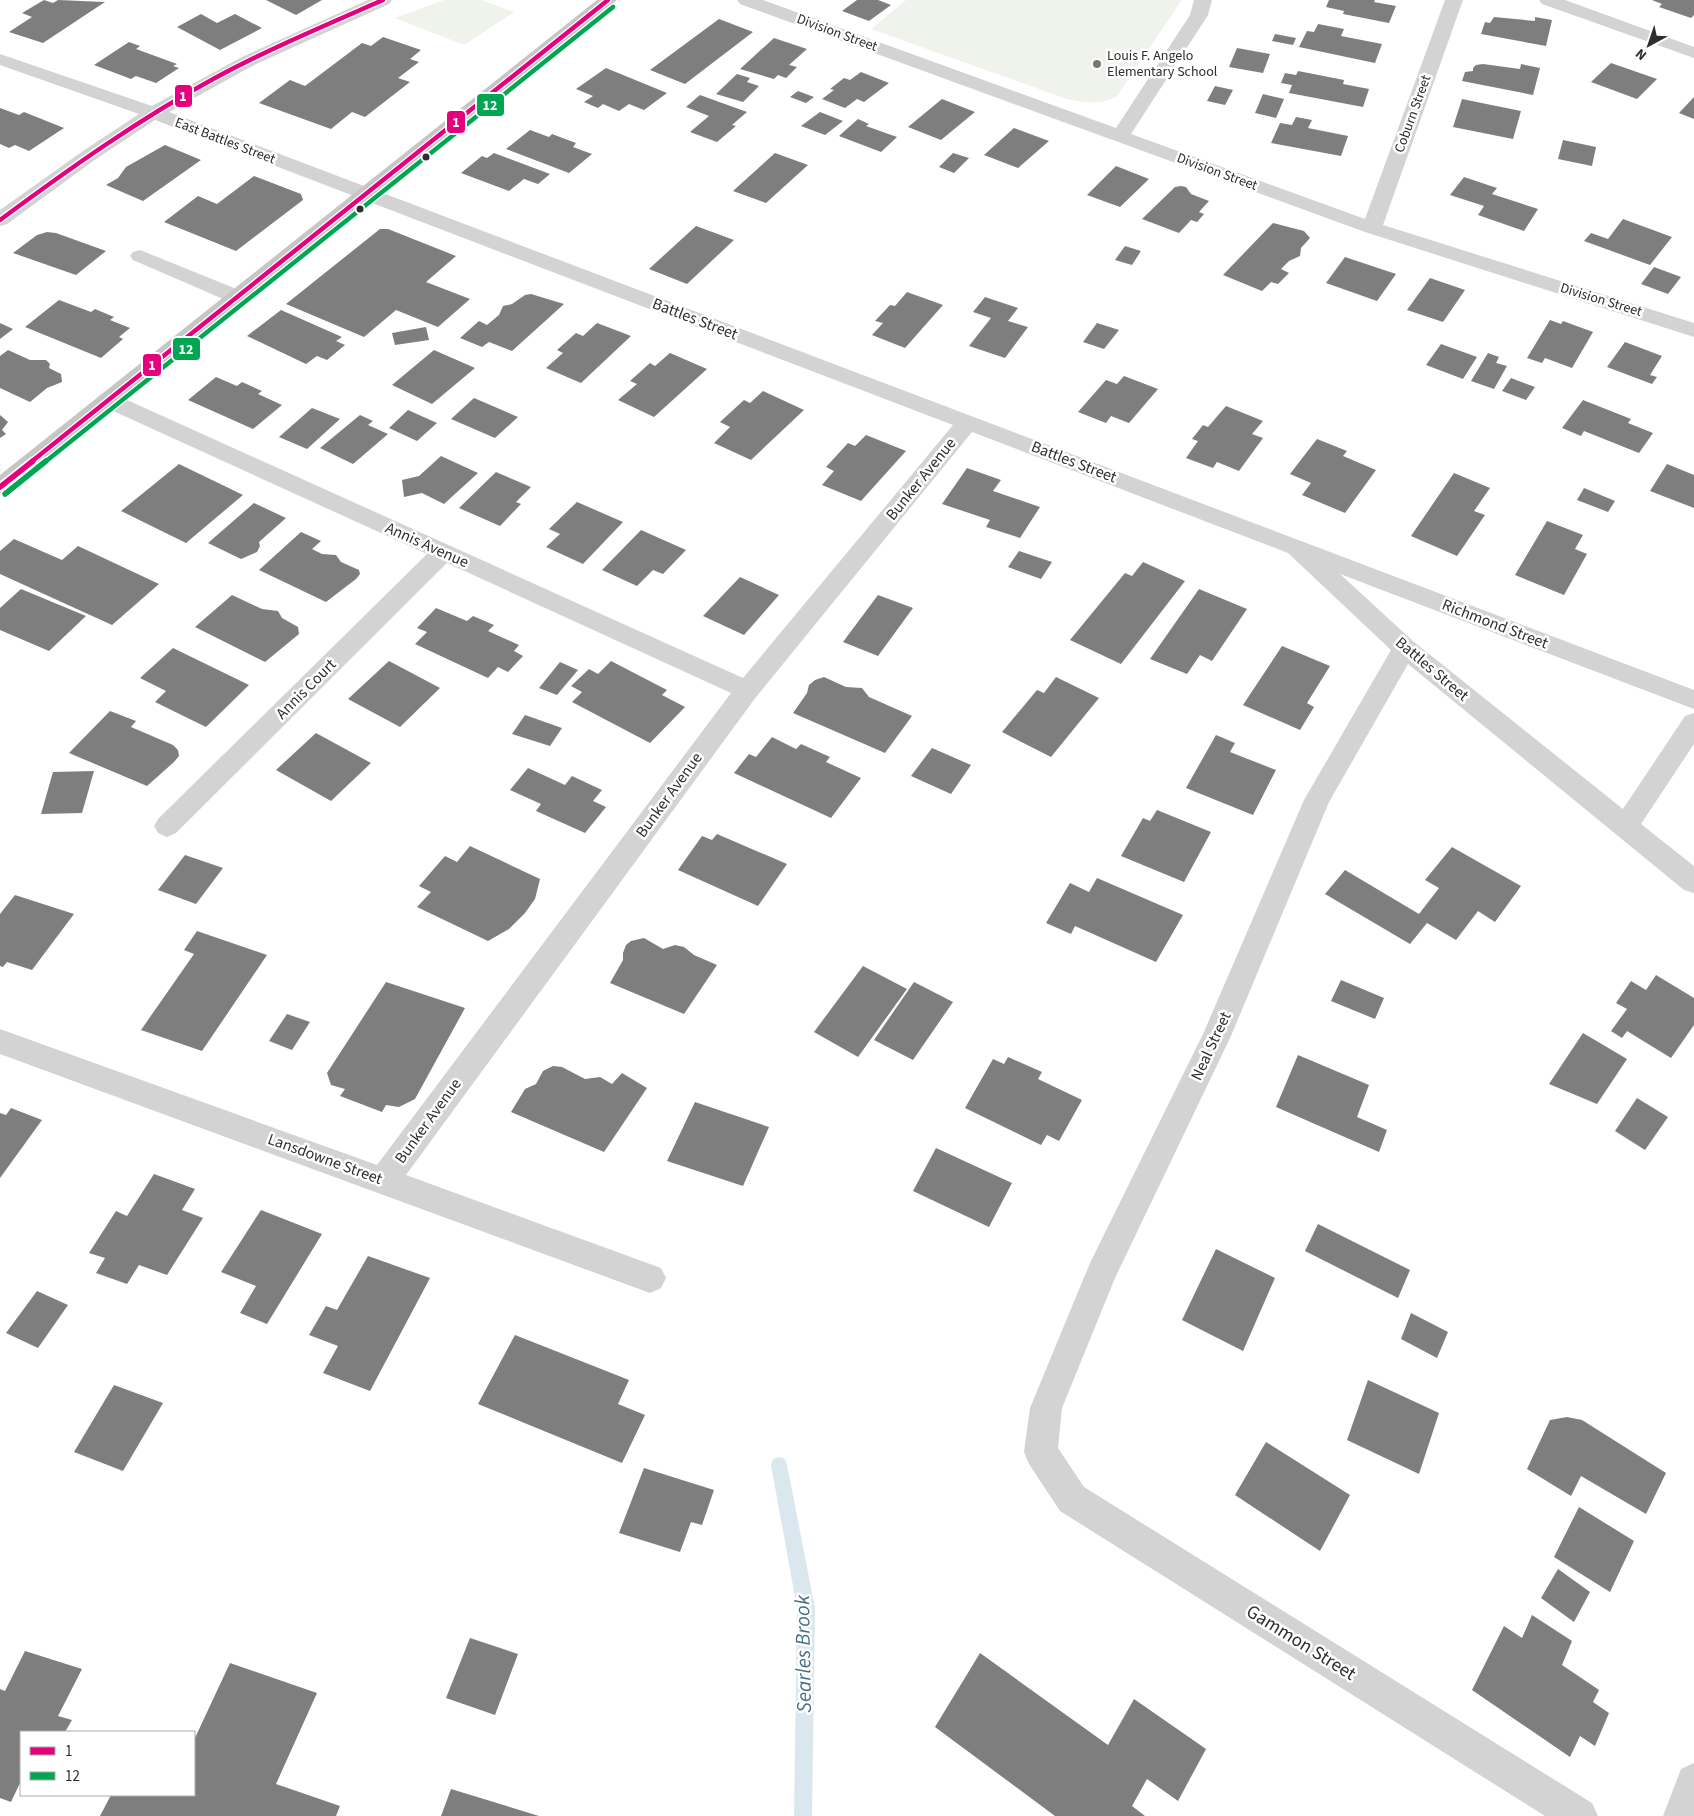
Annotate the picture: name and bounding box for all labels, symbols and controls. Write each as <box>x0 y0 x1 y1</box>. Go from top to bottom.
street label: Division Street <box>794 9 880 57</box>
north arrow <box>1624 20 1674 70</box>
text: N <box>1631 44 1651 65</box>
place label: Louis F. Angelo Elementary School <box>1107 46 1218 82</box>
marker: Louis F. Angelo Elementary School <box>1091 58 1103 70</box>
street label: Coburn Street <box>1390 72 1436 156</box>
line badge: 1 <box>174 84 193 108</box>
text: 1 <box>179 87 187 107</box>
line badge: 12 <box>476 93 505 117</box>
text: 12 <box>483 96 497 116</box>
line badge: 1 <box>446 110 466 134</box>
street label: East Battles Street <box>172 113 278 169</box>
text: 1 <box>452 113 460 133</box>
street label: Division Street <box>1174 148 1260 196</box>
unlabelled marker <box>421 152 431 162</box>
unlabelled marker <box>355 204 365 214</box>
street label: Division Street <box>1558 278 1645 322</box>
street label: Battles Street <box>649 293 741 346</box>
line badge: 12 <box>172 337 201 361</box>
text: 12 <box>179 340 193 360</box>
line badge: 1 <box>142 353 162 377</box>
text: 1 <box>148 356 156 376</box>
street label: Bunker Avenue <box>881 433 961 525</box>
street label: Battles Street <box>1028 436 1120 489</box>
street label: Annis Avenue <box>382 517 472 573</box>
street label: Richmond Street <box>1439 594 1552 655</box>
street label: Battles Street <box>1391 632 1474 707</box>
street label: Annis Court <box>271 653 342 724</box>
street label: Bunker Avenue <box>631 748 707 842</box>
street label: Neal Street <box>1185 1008 1237 1084</box>
street label: Bunker Avenue <box>390 1074 466 1168</box>
street label: Lansdowne Street <box>265 1128 386 1190</box>
water label: Searles Brook <box>787 1594 819 1713</box>
street label: Gammon Street <box>1241 1598 1362 1688</box>
legend <box>20 1731 195 1796</box>
text: 1 <box>65 1741 72 1762</box>
text: 12 <box>65 1766 80 1787</box>

